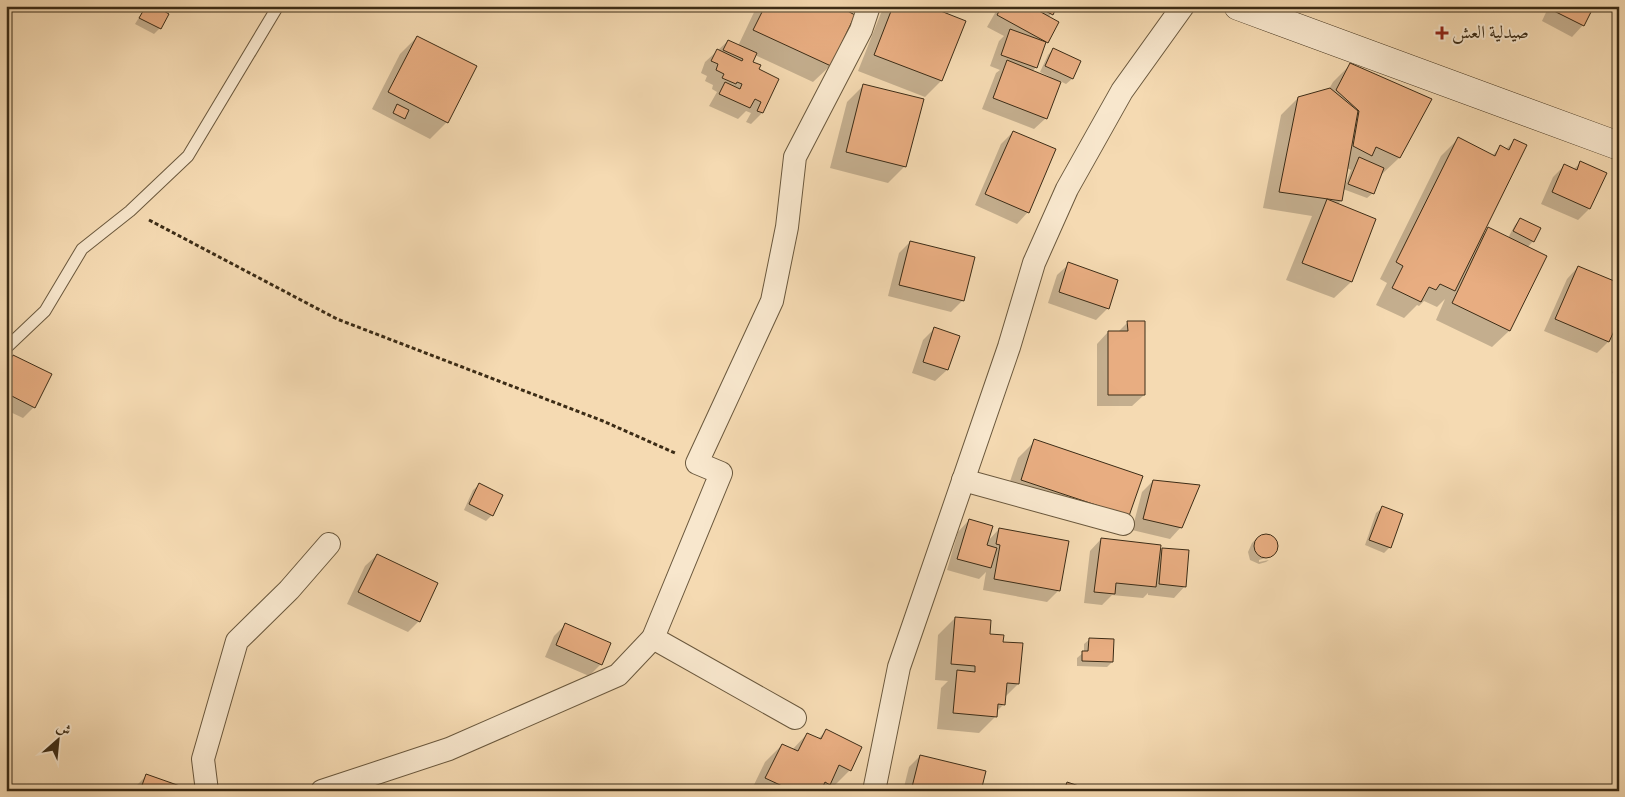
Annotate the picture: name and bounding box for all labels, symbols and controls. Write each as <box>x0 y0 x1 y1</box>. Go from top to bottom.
place label: صيدلية العش <box>1452 22 1529 44</box>
marker: صيدلية العش <box>1436 27 1448 39</box>
north arrow <box>32 714 82 764</box>
text: ش <box>53 718 74 741</box>

